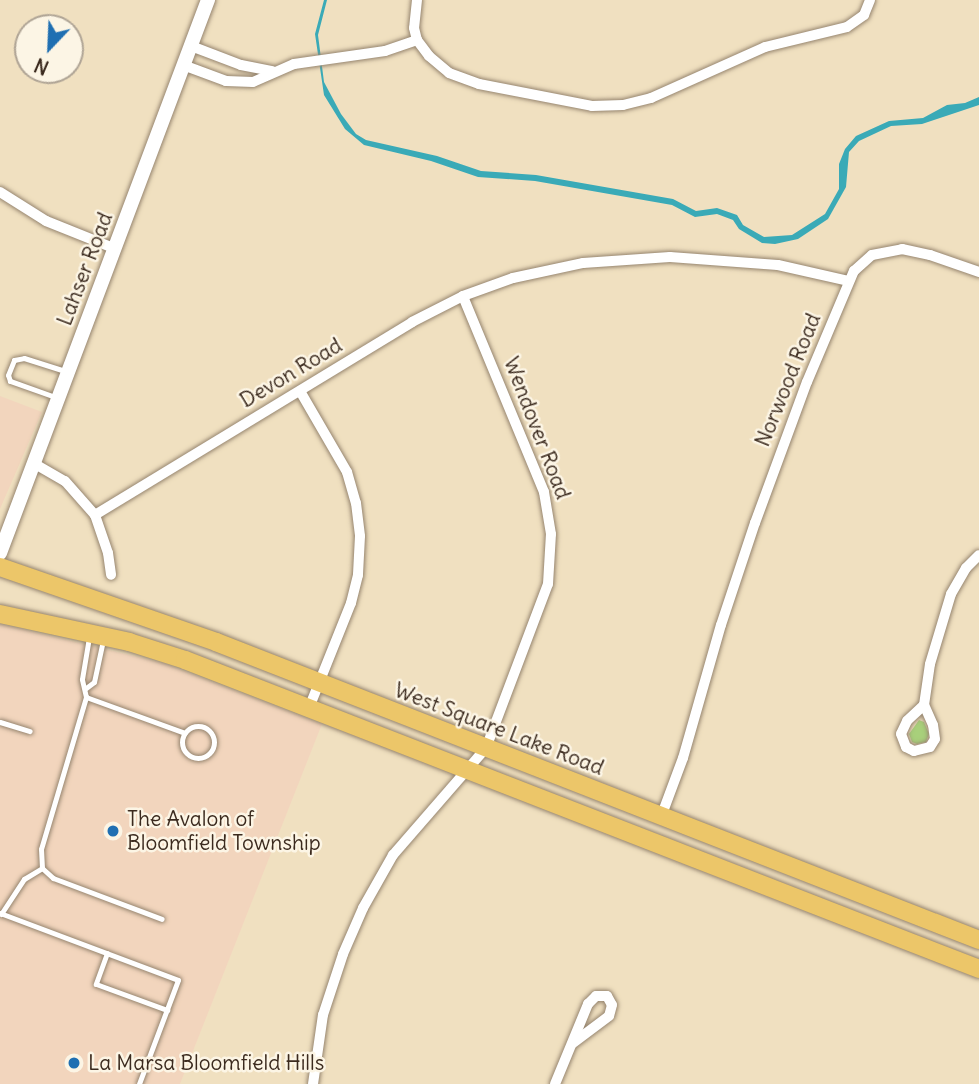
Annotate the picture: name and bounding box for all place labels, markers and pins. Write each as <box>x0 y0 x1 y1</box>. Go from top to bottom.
place label: The Avalon of Bloomfield Township <box>127 806 321 856</box>
marker: The Avalon of Bloomfield Township <box>105 823 121 839</box>
place label: La Marsa Bloomfield Hills <box>88 1050 324 1076</box>
marker: La Marsa Bloomfield Hills <box>66 1055 82 1071</box>

